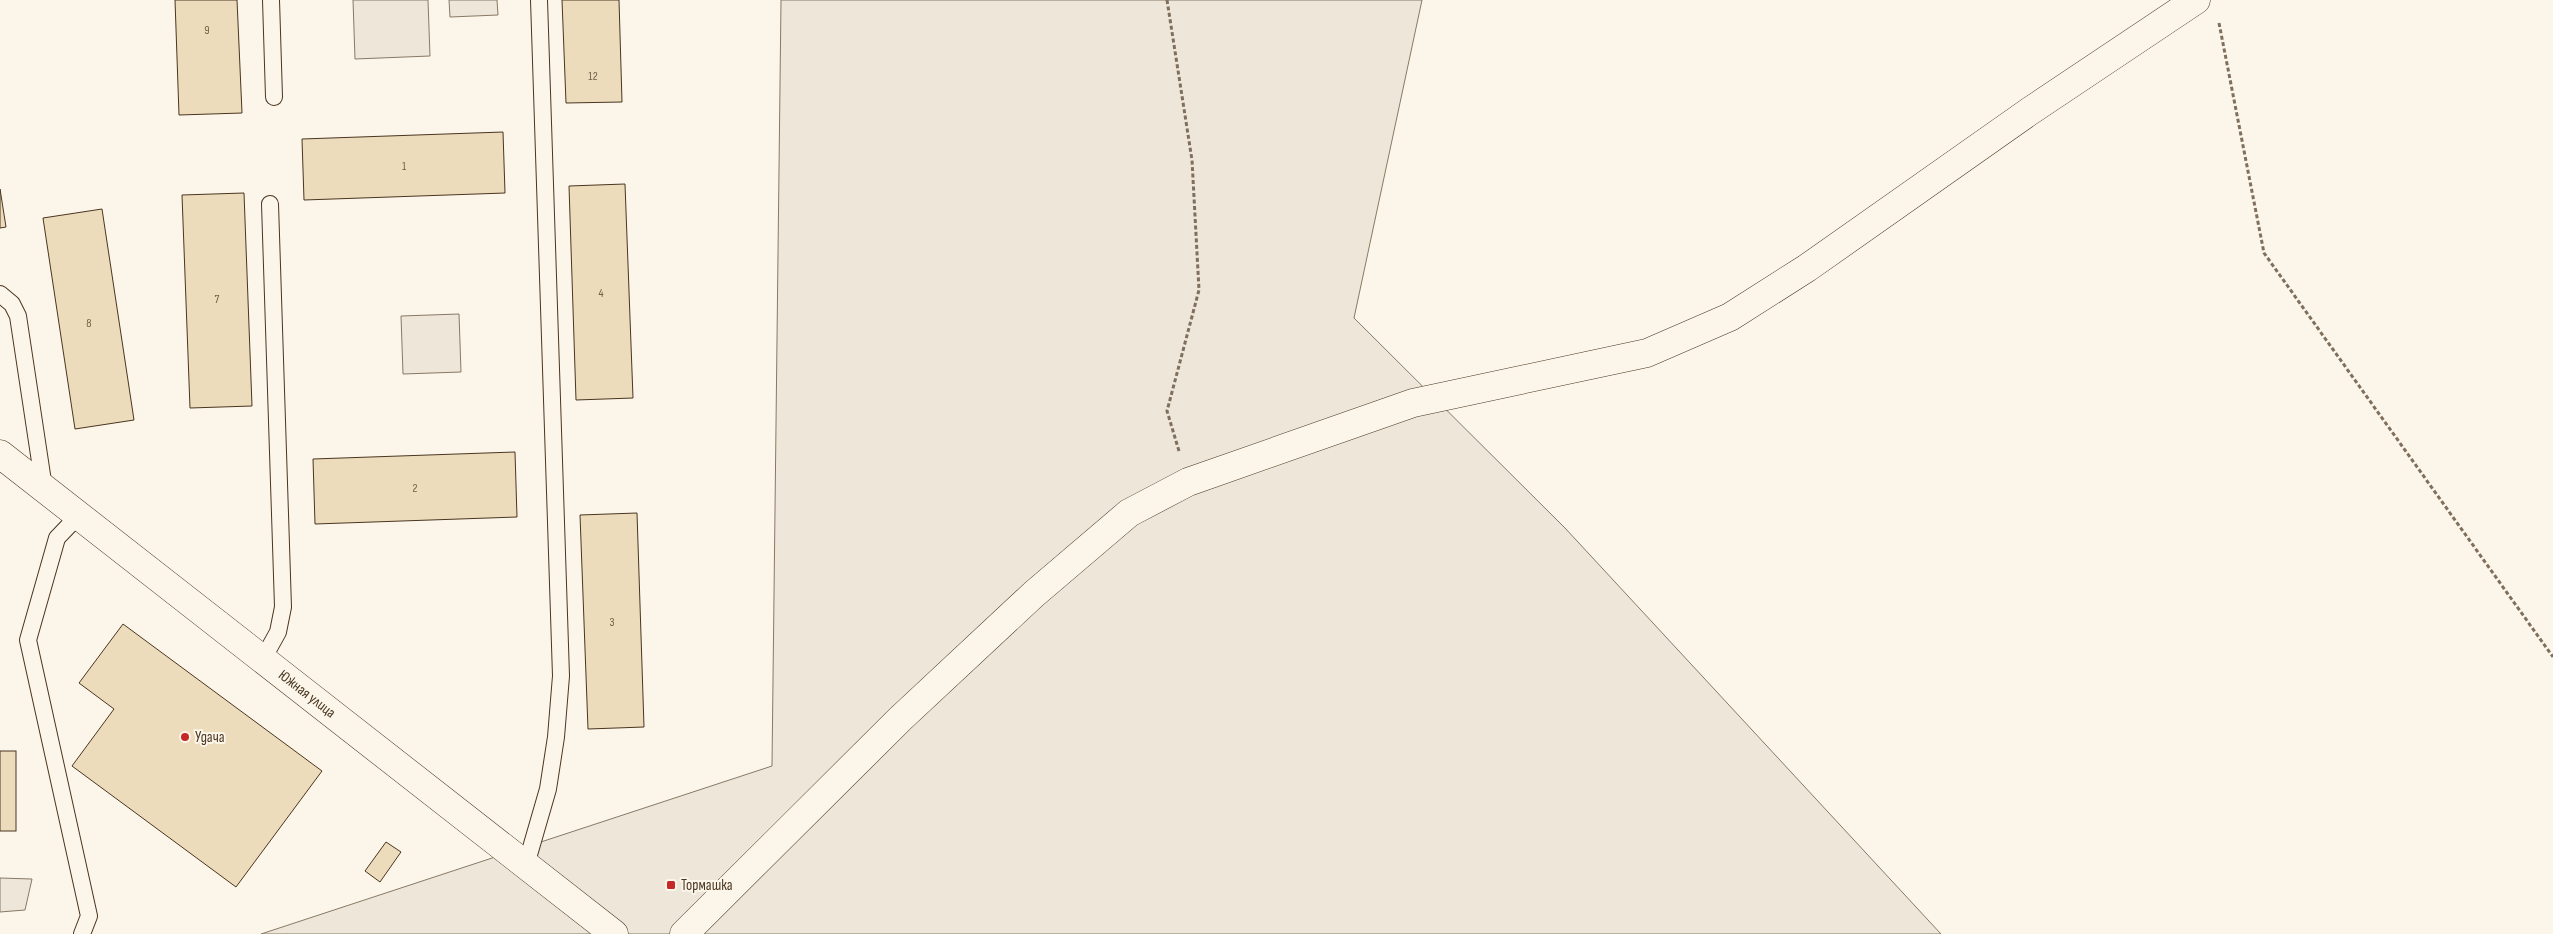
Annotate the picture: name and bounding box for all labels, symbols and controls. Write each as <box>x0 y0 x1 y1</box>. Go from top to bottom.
house number: 9 <box>204 23 210 38</box>
house number: 12 <box>588 69 598 84</box>
house number: 1 <box>402 159 407 174</box>
house number: 4 <box>598 286 604 301</box>
house number: 7 <box>215 292 220 307</box>
house number: 8 <box>86 316 92 331</box>
house number: 2 <box>413 481 418 496</box>
house number: 3 <box>609 615 615 630</box>
street label: Южная улица <box>274 666 340 722</box>
place label: Удача <box>195 728 225 747</box>
marker: Удача <box>179 731 191 743</box>
place label: Тормашка <box>681 876 733 895</box>
marker: Тормашка <box>665 879 677 891</box>

